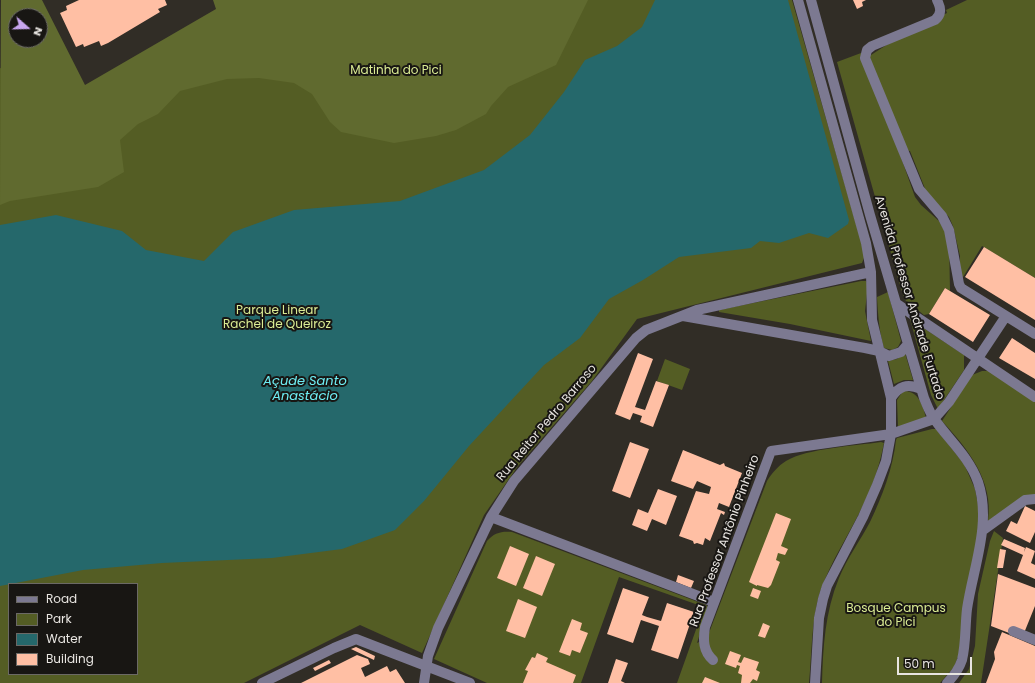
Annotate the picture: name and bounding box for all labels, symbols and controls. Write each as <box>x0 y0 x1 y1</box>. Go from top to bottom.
north arrow <box>8 8 48 48</box>
text: N <box>29 25 47 38</box>
park label: Matinha do Pici <box>350 64 442 78</box>
street label: Avenida Professor Andrade Furtado <box>871 194 947 402</box>
park label: Parque Linear Rachel de Queiroz <box>223 304 331 332</box>
street label: Rua Reitor Pedro Barroso <box>494 362 600 484</box>
water label: Açude Santo Anastácio <box>263 374 347 405</box>
street label: Rua Professor Antônio Pinheiro <box>687 453 763 629</box>
legend <box>8 583 138 675</box>
text: Road <box>46 590 77 607</box>
park label: Bosque Campus do Pici <box>846 602 946 630</box>
text: Park <box>46 610 72 627</box>
text: Water <box>46 630 82 647</box>
scale bar <box>899 649 974 675</box>
text: Building <box>46 650 94 667</box>
text: 50 m <box>904 655 935 672</box>

